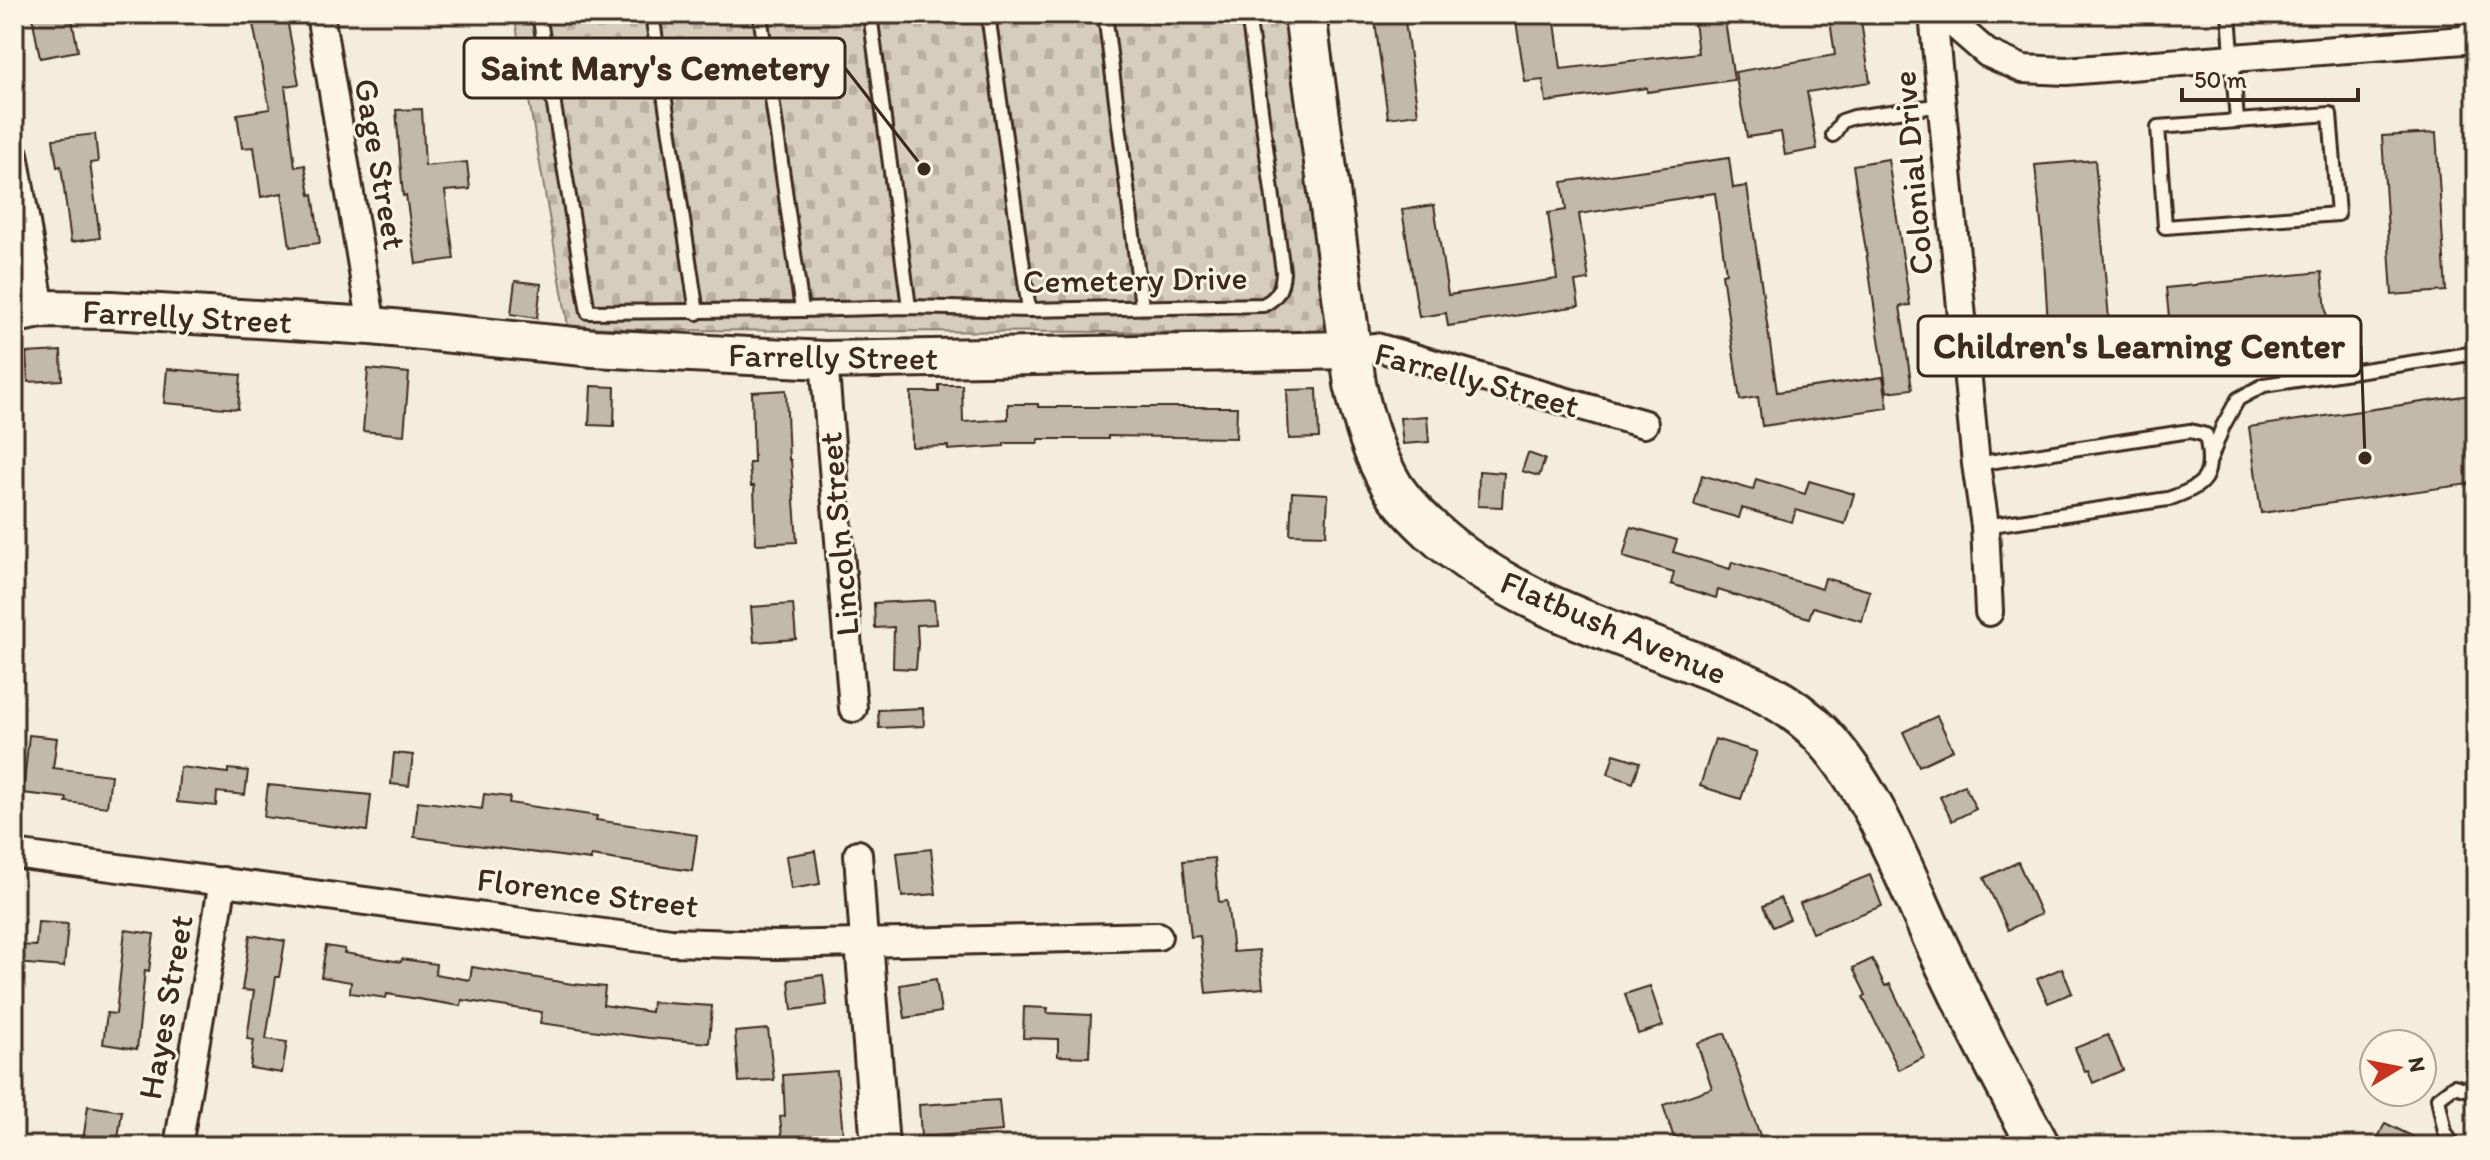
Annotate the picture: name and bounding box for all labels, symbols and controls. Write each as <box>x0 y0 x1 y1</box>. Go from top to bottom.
callout: Saint Mary's Cemetery <box>464 38 845 98</box>
text: Saint Mary's Cemetery <box>480 46 831 89</box>
scale bar <box>2182 52 2358 102</box>
text: 50 m <box>2194 65 2247 94</box>
street label: Colonial Drive <box>1883 69 1942 277</box>
street label: Gage Street <box>345 75 416 253</box>
street label: Cemetery Drive <box>1022 257 1248 302</box>
street label: Farrelly Street <box>81 291 293 342</box>
callout: Children's Learning Center <box>1918 316 2361 376</box>
text: Children's Learning Center <box>1933 324 2346 367</box>
street label: Farrelly Street <box>1370 333 1584 427</box>
street label: Farrelly Street <box>728 334 939 379</box>
street label: Lincoln Street <box>809 430 868 638</box>
street label: Flatbush Avenue <box>1494 561 1733 694</box>
street label: Florence Street <box>475 859 701 926</box>
street label: Hayes Street <box>129 911 202 1102</box>
north arrow <box>2358 1028 2438 1108</box>
text: N <box>2403 1055 2432 1074</box>

